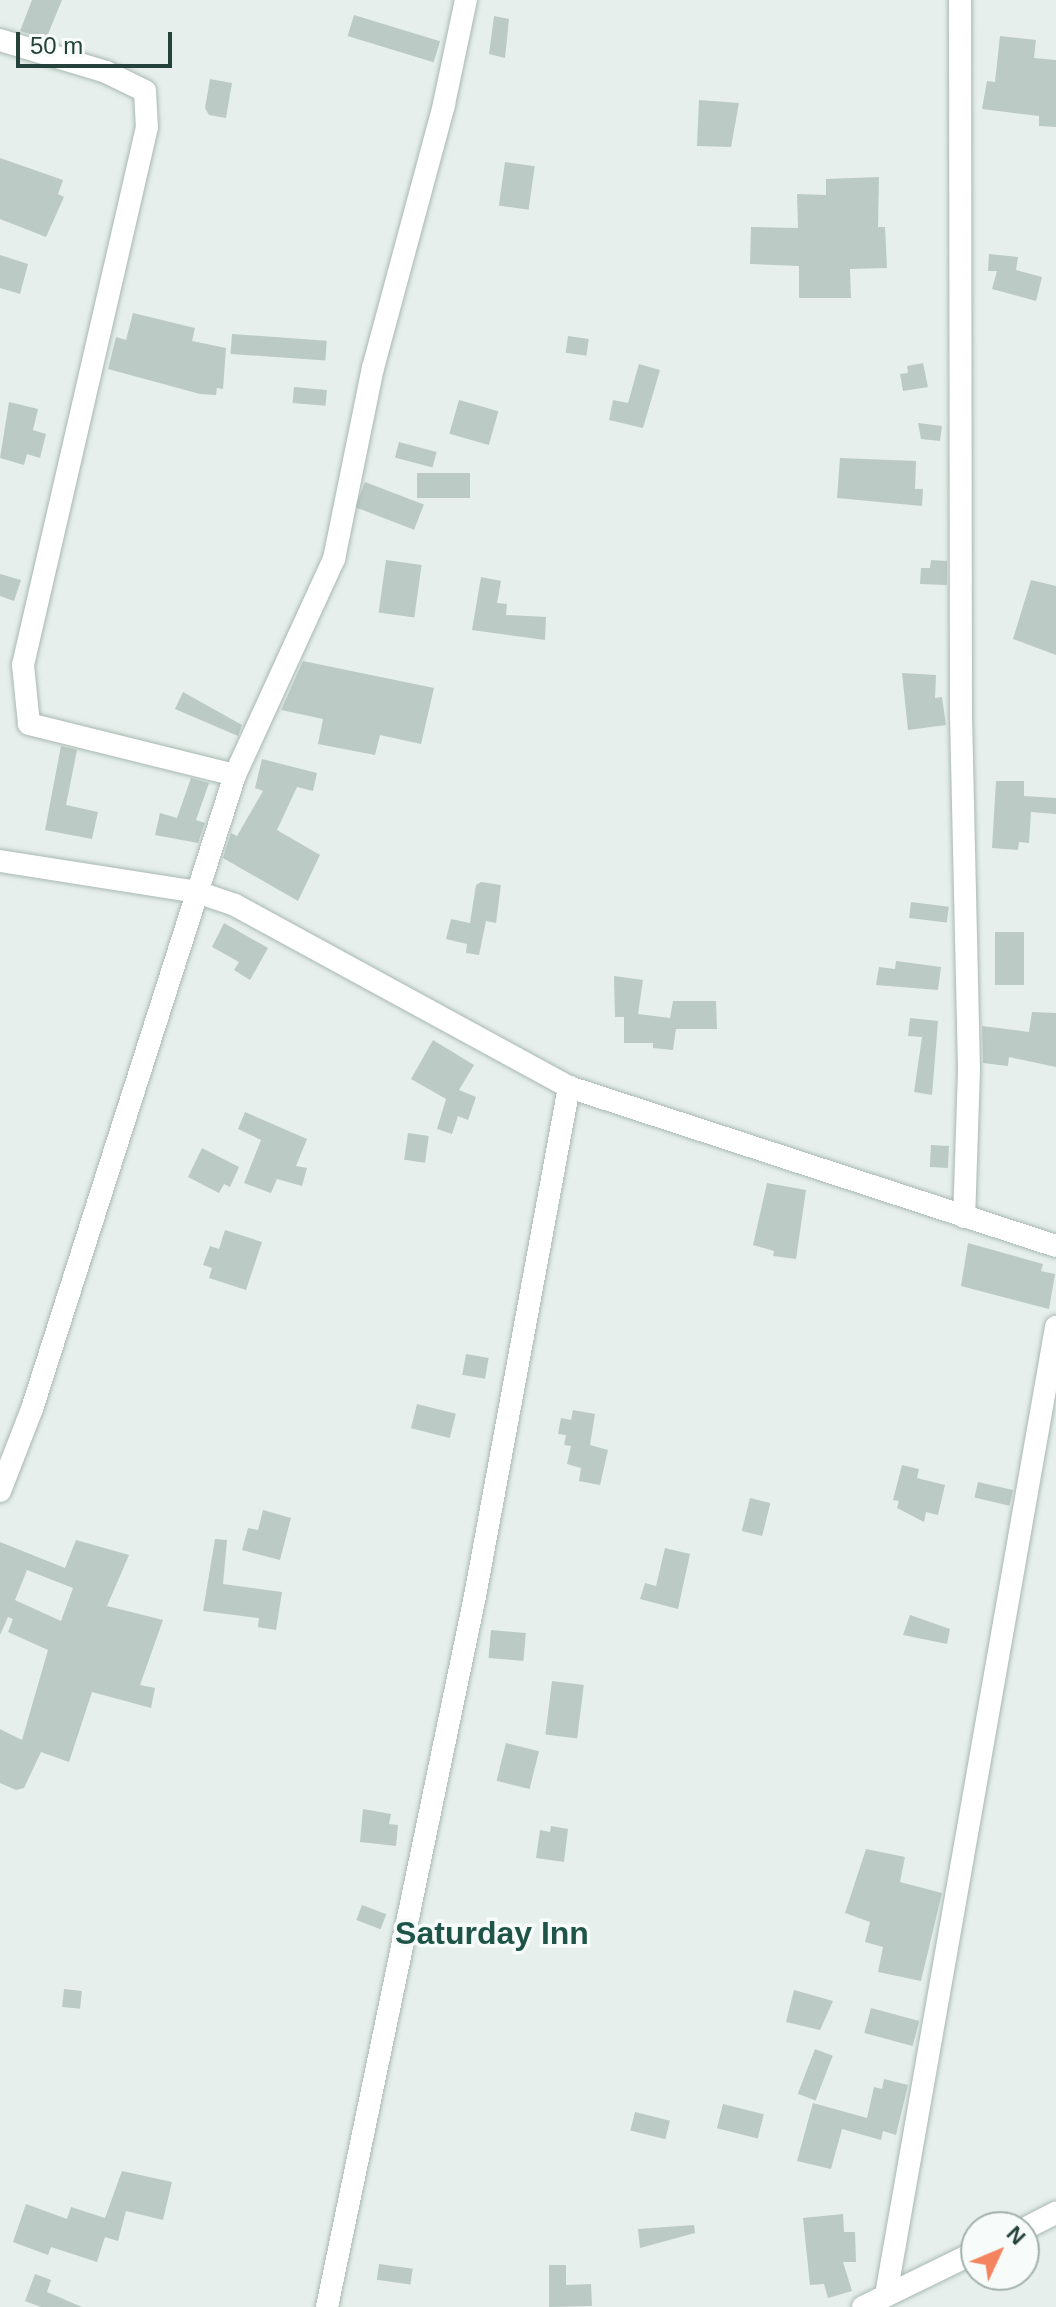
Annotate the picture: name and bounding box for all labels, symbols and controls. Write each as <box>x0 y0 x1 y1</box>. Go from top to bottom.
scale bar <box>20 16 176 66</box>
text: 50 m <box>30 32 83 59</box>
district label: Saturday Inn <box>395 1914 589 1952</box>
north arrow <box>960 2211 1040 2291</box>
text: N <box>1002 2221 1031 2250</box>

